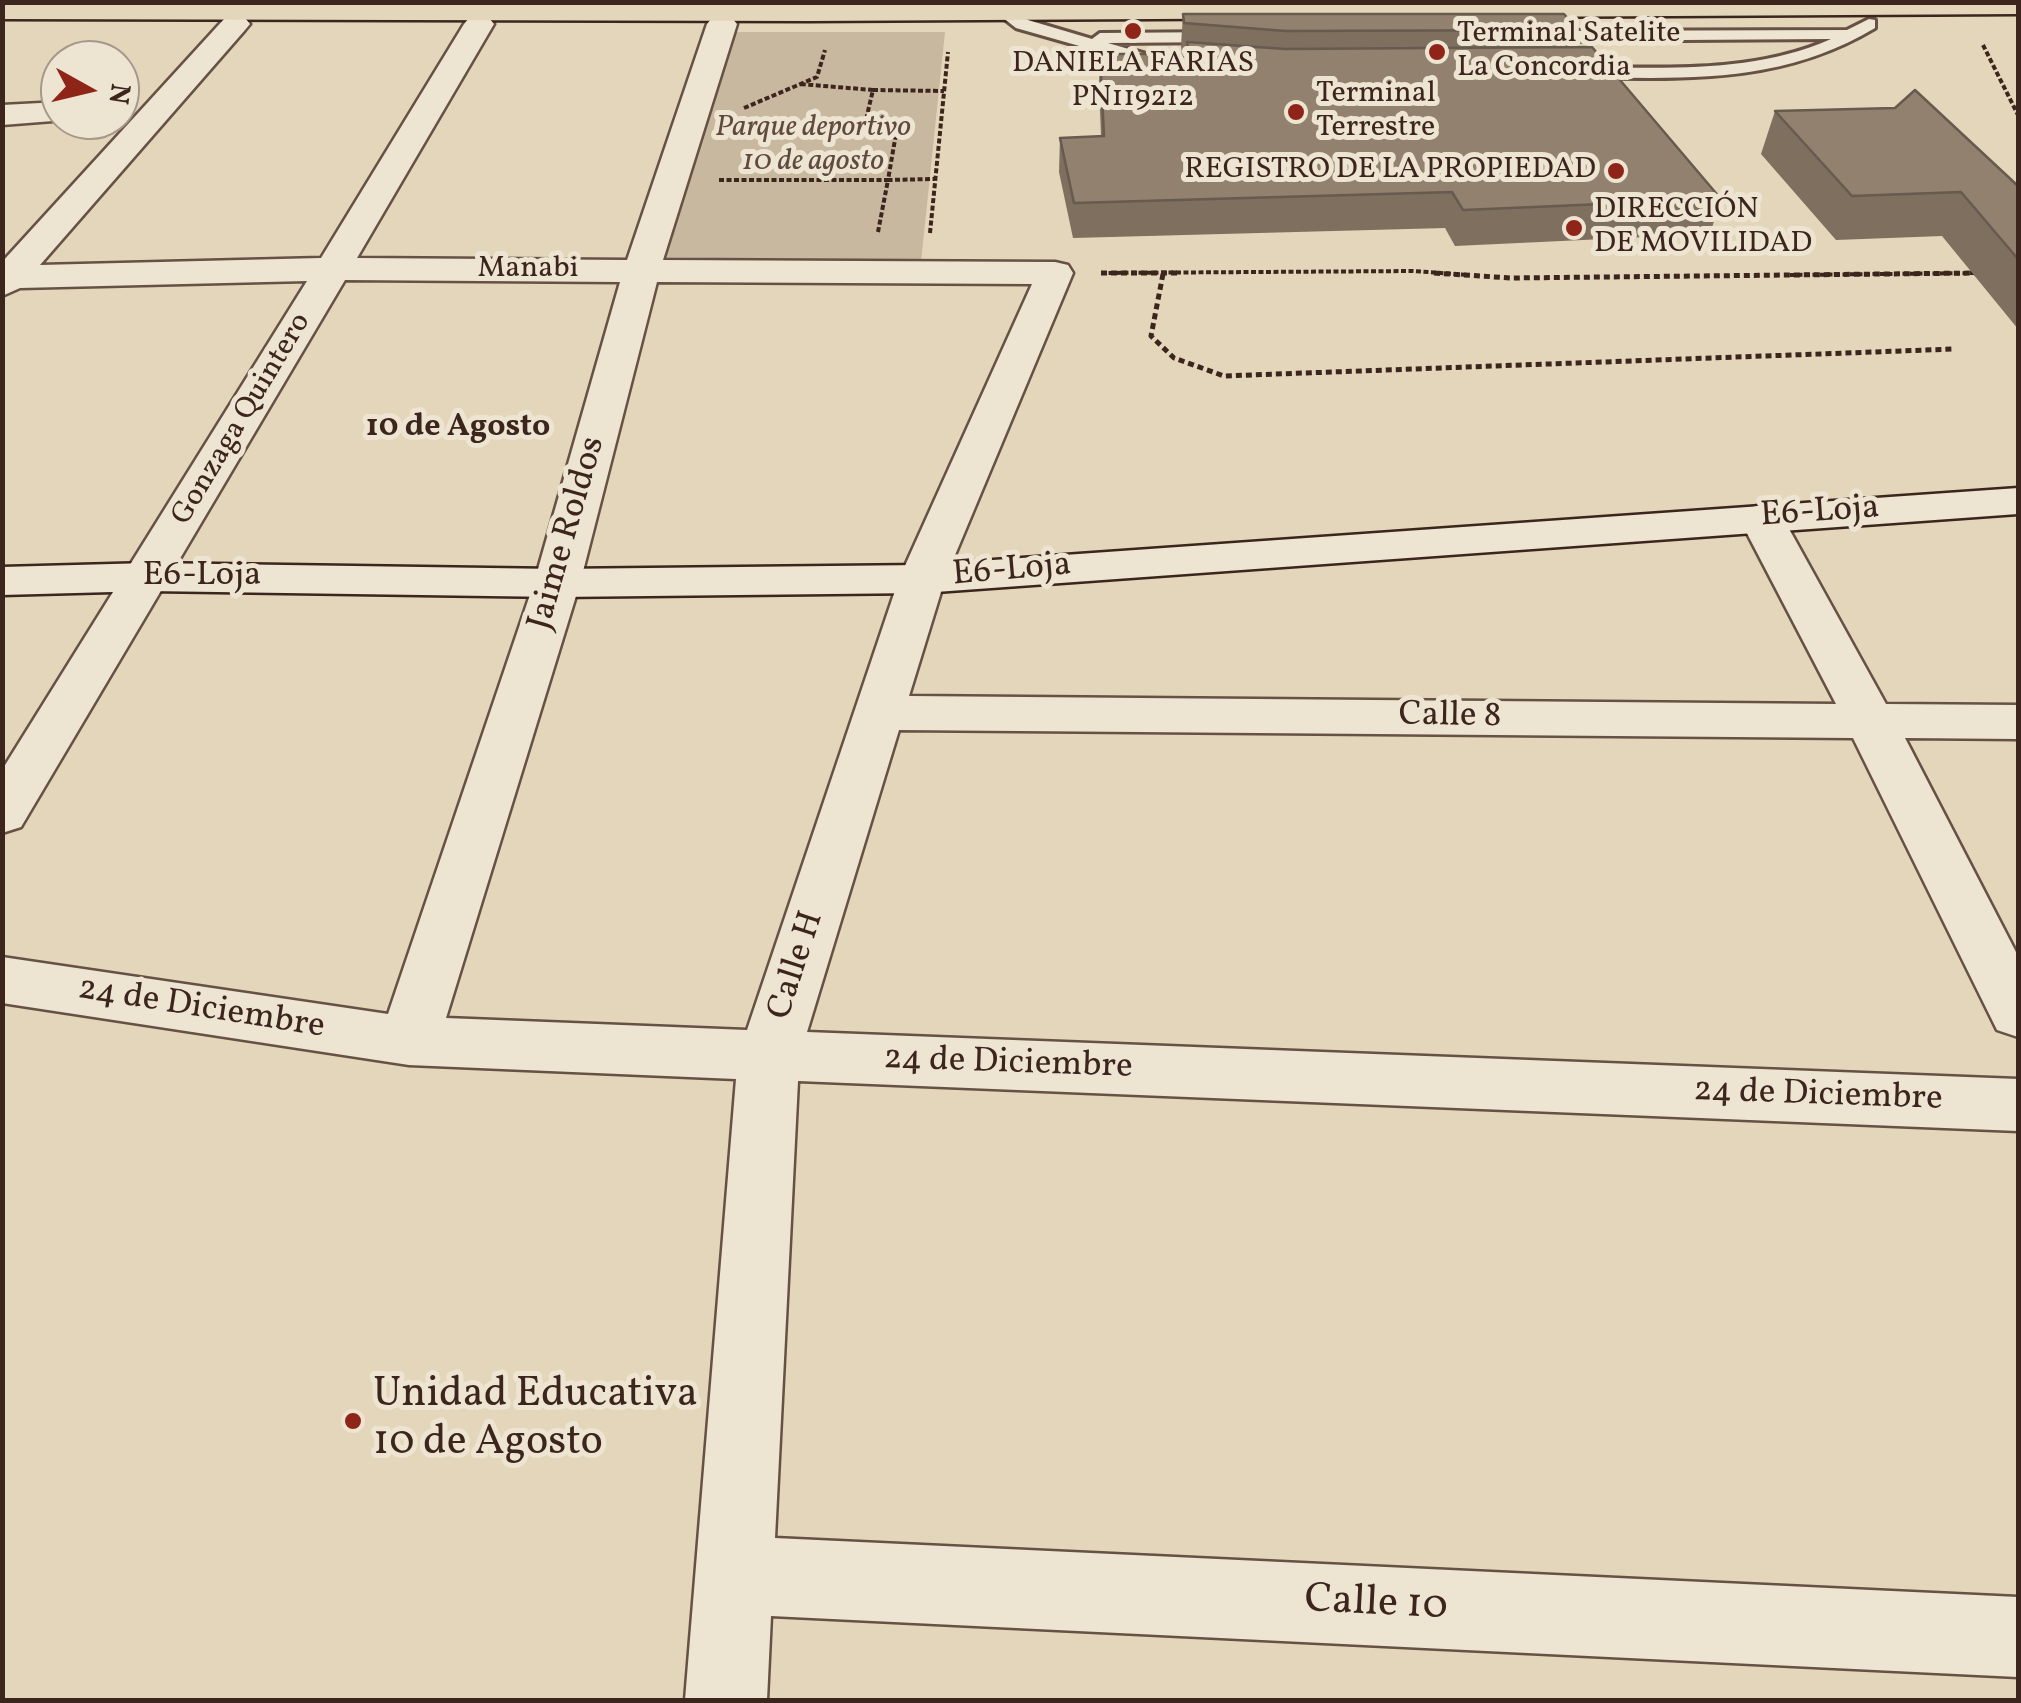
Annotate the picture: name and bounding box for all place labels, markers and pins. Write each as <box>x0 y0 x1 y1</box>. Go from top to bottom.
place label: Terminal Satelite La Concordia <box>1457 17 1681 88</box>
marker: DANIELA FARIAS PN119212 <box>1122 20 1144 42</box>
marker: Terminal Satelite La Concordia <box>1426 41 1448 63</box>
place label: DANIELA FARIAS PN119212 <box>1012 47 1254 118</box>
place label: Terminal Terrestre <box>1316 77 1436 148</box>
marker: Terminal Terrestre <box>1285 101 1307 123</box>
place label: REGISTRO DE LA PROPIEDAD <box>1184 153 1596 189</box>
marker: REGISTRO DE LA PROPIEDAD <box>1605 160 1627 182</box>
place label: DIRECCIÓN DE MOVILIDAD <box>1594 193 1812 264</box>
marker: DIRECCIÓN DE MOVILIDAD <box>1563 217 1585 239</box>
place label: Unidad Educativa 10 de Agosto <box>373 1372 698 1470</box>
marker: Unidad Educativa 10 de Agosto <box>342 1410 364 1432</box>

